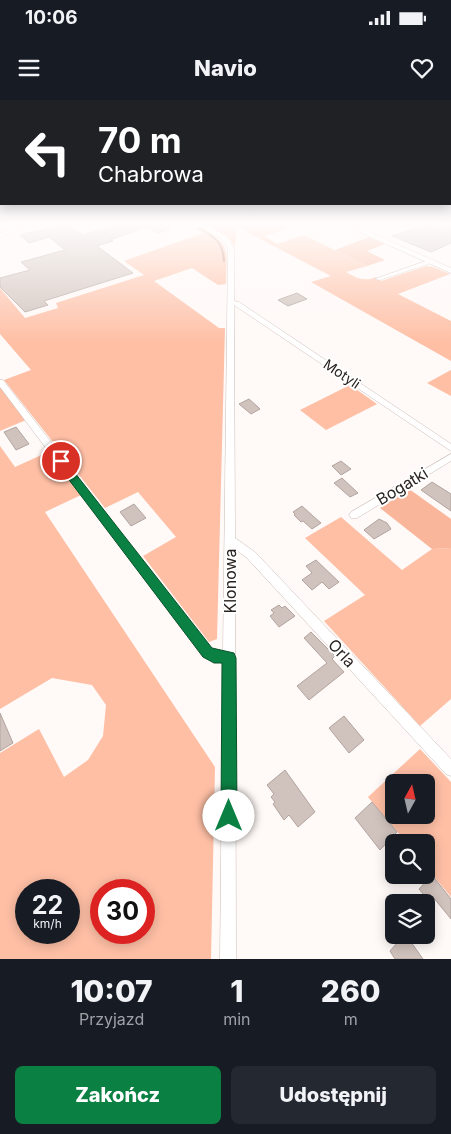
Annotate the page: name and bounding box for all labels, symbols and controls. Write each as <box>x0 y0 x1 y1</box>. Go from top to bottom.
text: 10:06 <box>25 6 78 29</box>
icon: menu <box>15 54 43 82</box>
icon: heart <box>408 54 436 82</box>
text: Navio <box>194 55 257 81</box>
text: 70 m <box>98 119 182 161</box>
icon: left <box>15 120 80 185</box>
text: Chabrowa <box>98 161 204 187</box>
street label: Motyli <box>321 355 364 392</box>
pin <box>40 440 82 482</box>
icon: arrive <box>47 447 75 475</box>
street label: Bogatki <box>373 463 431 509</box>
street label: Klonowa <box>220 548 240 614</box>
street label: Orla <box>324 635 360 671</box>
north arrow <box>385 774 435 824</box>
map controls <box>385 774 435 944</box>
position arrow <box>202 789 254 841</box>
button: search <box>385 834 435 884</box>
speed limit sign: 30 <box>90 879 155 944</box>
text: 22 <box>32 890 63 920</box>
button: layers <box>385 894 435 944</box>
text: km/h <box>33 916 62 931</box>
text: 10:07 <box>70 973 153 1009</box>
text: 1 <box>230 973 243 1009</box>
text: 260 <box>321 973 381 1009</box>
text: Przyjazd <box>79 1009 144 1029</box>
text: min <box>223 1009 250 1029</box>
text: m <box>344 1009 358 1029</box>
button: Zakończ <box>15 1066 221 1124</box>
button: Udostępnij <box>231 1066 436 1124</box>

